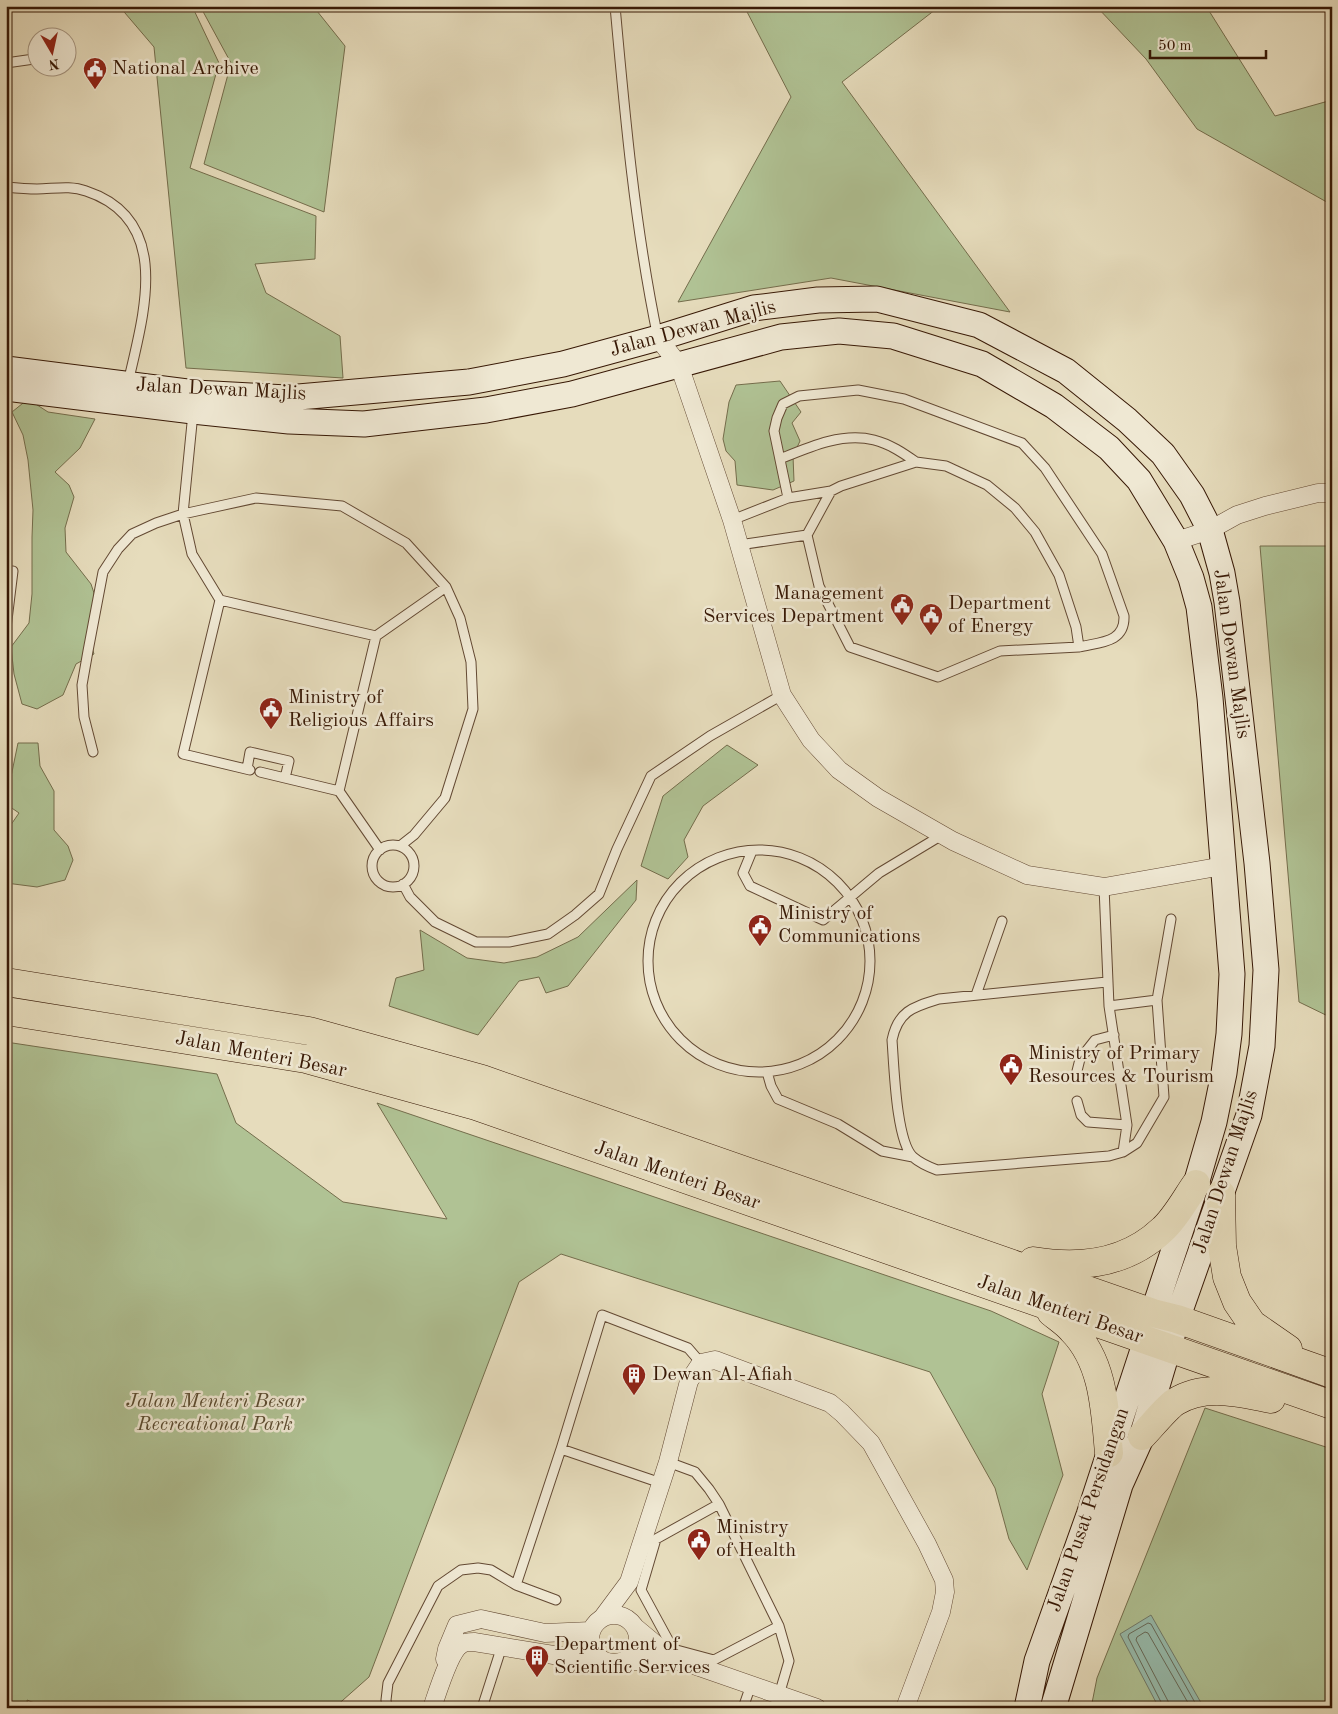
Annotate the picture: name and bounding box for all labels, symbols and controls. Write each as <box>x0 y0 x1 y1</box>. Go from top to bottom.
north arrow <box>28 28 78 78</box>
scale bar <box>1150 28 1267 60</box>
text: 50 m <box>1158 39 1192 54</box>
text: N <box>47 56 60 72</box>
public building icon: National Archive <box>82 56 108 90</box>
place label: National Archive <box>112 59 259 79</box>
street label: Jalan Dewan Majlis <box>608 297 778 361</box>
street label: Jalan Dewan Majlis <box>135 376 307 404</box>
street label: Jalan Dewan Majlis <box>1209 568 1253 740</box>
place label: Management Services Department <box>703 584 884 627</box>
public building icon: Management Services Department <box>889 592 915 626</box>
place label: Department of Energy <box>948 594 1051 637</box>
public building icon: Department of Energy <box>918 602 944 636</box>
place label: Ministry of Religious Affairs <box>288 688 434 731</box>
public building icon: Ministry of Religious Affairs <box>258 696 284 730</box>
place label: Ministry of Communications <box>778 904 920 947</box>
public building icon: Ministry of Communications <box>747 913 773 947</box>
street label: Jalan Menteri Besar <box>174 1029 348 1081</box>
place label: Ministry of Primary Resources & Tourism <box>1028 1044 1214 1087</box>
public building icon: Ministry of Primary Resources & Tourism <box>998 1052 1024 1086</box>
street label: Jalan Dewan Majlis <box>1190 1088 1262 1256</box>
street label: Jalan Menteri Besar <box>591 1138 763 1214</box>
street label: Jalan Menteri Besar <box>974 1272 1146 1348</box>
building icon: Dewan Al-Afiah <box>621 1362 647 1396</box>
place label: Dewan Al-Afiah <box>652 1365 793 1385</box>
park label: Jalan Menteri Besar Recreational Park <box>126 1392 304 1435</box>
street label: Jalan Pusat Persidangan <box>1045 1405 1133 1615</box>
place label: Ministry of Health <box>716 1518 796 1561</box>
public building icon: Ministry of Health <box>686 1527 712 1561</box>
place label: Department of Scientific Services <box>554 1635 710 1678</box>
building icon: Department of Scientific Services <box>524 1644 550 1678</box>

